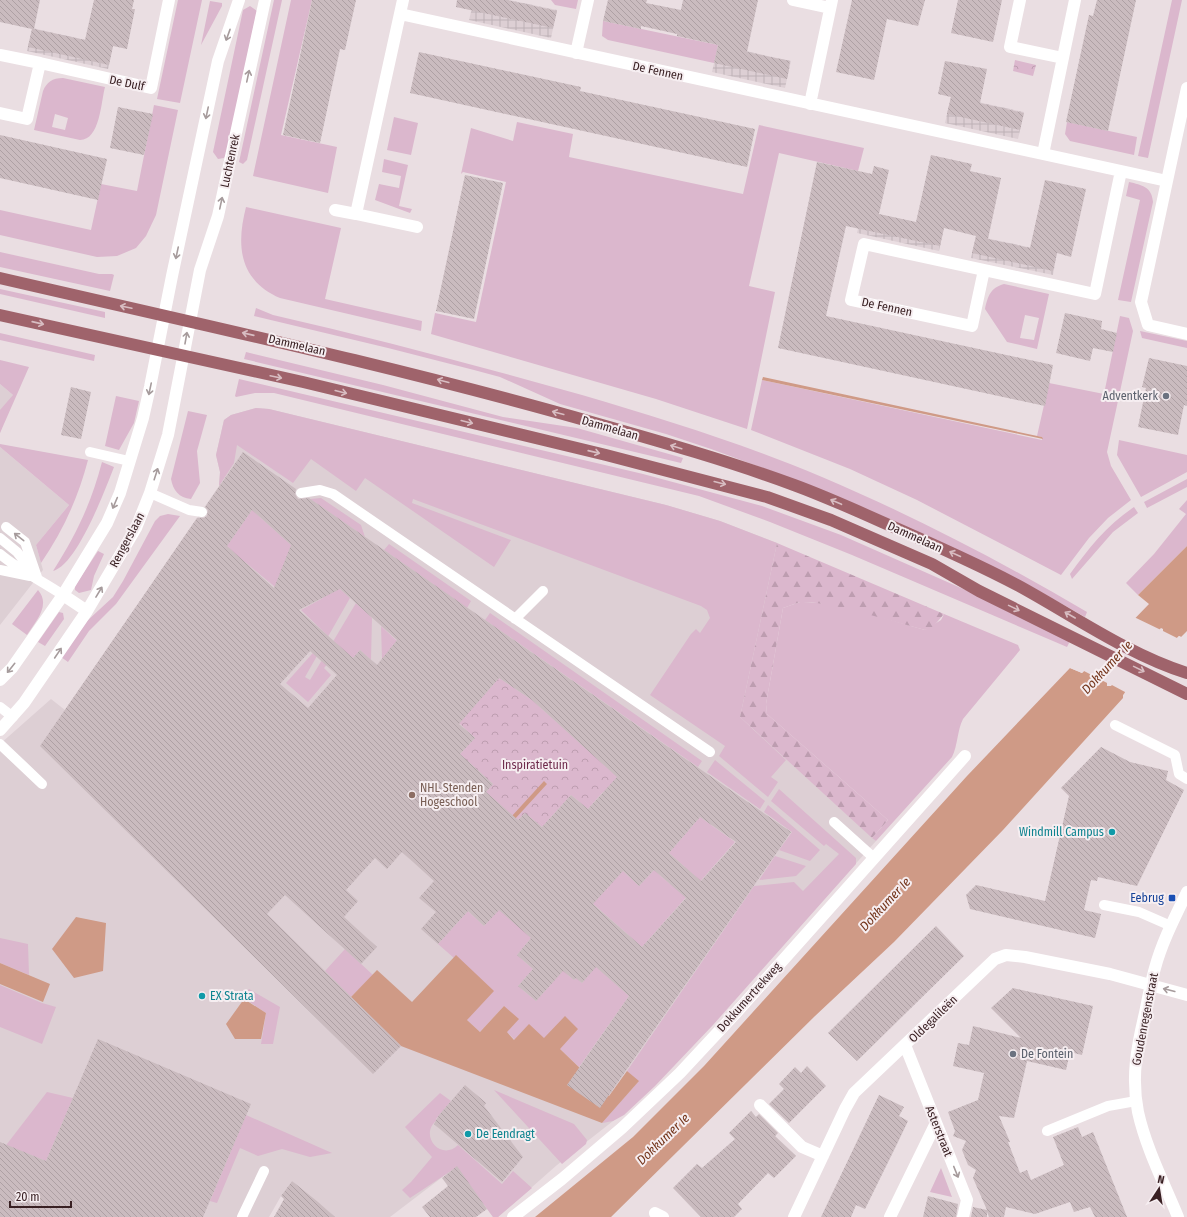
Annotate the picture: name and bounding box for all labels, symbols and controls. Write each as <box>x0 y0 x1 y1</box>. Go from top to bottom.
one-way arrow <box>223 29 231 41</box>
street label: De Fennen <box>631 59 685 83</box>
one-way arrow <box>245 70 253 83</box>
street label: De Dulf <box>108 72 147 94</box>
one-way arrow <box>203 106 211 119</box>
street label: Luchtenrek <box>218 133 243 189</box>
one-way arrow <box>217 197 225 210</box>
one-way arrow <box>172 246 180 259</box>
street label: De Fennen <box>860 295 914 319</box>
one-way arrow <box>120 303 133 311</box>
one-way arrow <box>31 320 44 328</box>
one-way arrow <box>242 330 255 337</box>
one-way arrow <box>182 332 190 345</box>
street label: Dammelaan <box>267 332 327 358</box>
one-way arrow <box>269 373 282 381</box>
one-way arrow <box>436 377 449 384</box>
one-way arrow <box>145 382 153 395</box>
one-way arrow <box>334 388 347 396</box>
place label: Adventkerk <box>1103 389 1158 403</box>
marker: Adventkerk <box>1161 391 1171 401</box>
one-way arrow <box>552 409 565 416</box>
street label: Dammelaan <box>580 413 640 443</box>
one-way arrow <box>460 419 473 427</box>
one-way arrow <box>670 443 683 450</box>
one-way arrow <box>587 449 600 456</box>
one-way arrow <box>153 467 160 480</box>
one-way arrow <box>713 480 726 488</box>
one-way arrow <box>111 497 119 509</box>
one-way arrow <box>830 498 842 506</box>
street label: Rengerslaan <box>107 510 147 570</box>
street label: Dammelaan <box>886 519 944 555</box>
one-way arrow <box>14 533 25 542</box>
one-way arrow <box>949 550 961 557</box>
one-way arrow <box>95 586 103 597</box>
one-way arrow <box>1008 605 1020 612</box>
one-way arrow <box>1064 610 1076 618</box>
water label: Dokkumer Ie <box>1079 637 1135 697</box>
one-way arrow <box>54 648 62 659</box>
one-way arrow <box>7 663 16 673</box>
one-way arrow <box>1132 666 1144 673</box>
park label: Inspiratietuin <box>502 758 568 772</box>
place label: NHL Stenden Hogeschool <box>420 781 483 809</box>
marker: NHL Stenden Hogeschool <box>407 790 417 800</box>
place label: Windmill Campus <box>1019 825 1104 839</box>
marker: Windmill Campus <box>1107 827 1117 837</box>
water label: Dokkumer Ie <box>857 874 913 934</box>
place label: Eebrug <box>1130 891 1164 905</box>
marker: Eebrug <box>1167 893 1177 903</box>
street label: Dokkumertrekweg <box>714 959 784 1035</box>
street label: Goudenregenstraat <box>1129 971 1161 1067</box>
one-way arrow <box>1163 986 1176 994</box>
place label: EX Strata <box>210 989 254 1003</box>
marker: EX Strata <box>197 991 207 1001</box>
street label: Oldegalileën <box>906 993 960 1045</box>
place label: De Fontein <box>1021 1047 1073 1061</box>
marker: De Fontein <box>1008 1049 1018 1059</box>
street label: Asterstraat <box>922 1104 956 1159</box>
water label: Dokkumer Ie <box>634 1110 692 1168</box>
place label: De Eendragt <box>476 1127 535 1141</box>
marker: De Eendragt <box>463 1129 473 1139</box>
one-way arrow <box>952 1166 960 1178</box>
north arrow <box>1139 1169 1179 1209</box>
text: N <box>1156 1173 1166 1187</box>
scale bar <box>10 1183 71 1209</box>
text: 20 m <box>16 1190 40 1204</box>

